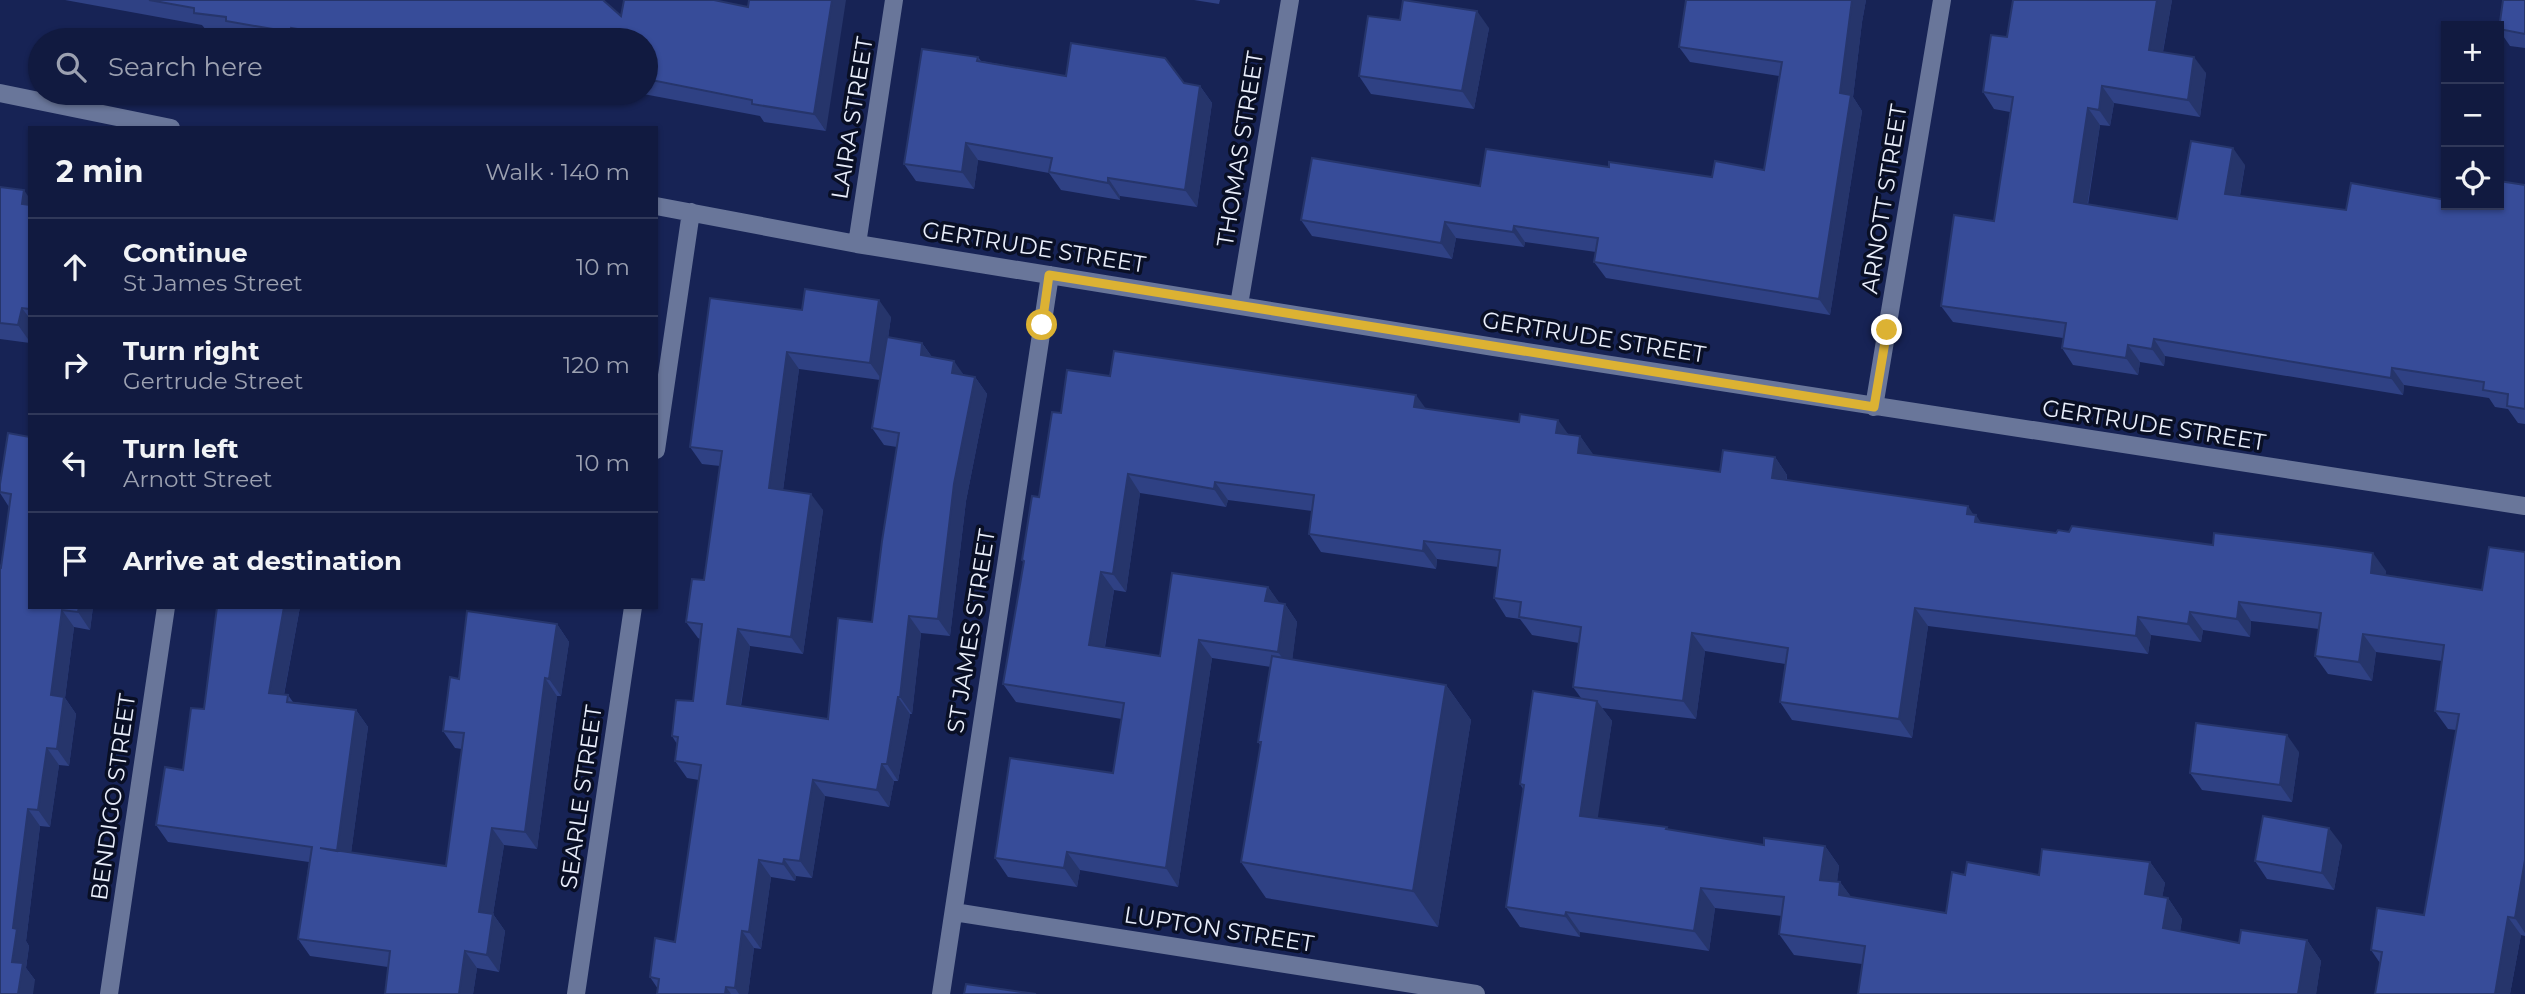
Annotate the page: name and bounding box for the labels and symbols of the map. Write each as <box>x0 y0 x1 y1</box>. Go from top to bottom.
street label: LAIRA STREET <box>825 34 879 201</box>
street label: THOMAS STREET <box>1211 48 1269 249</box>
street label: ARNOTT STREET <box>1855 102 1913 296</box>
street label: GERTRUDE STREET <box>920 216 1148 279</box>
street label: GERTRUDE STREET <box>1480 306 1708 369</box>
route start <box>1026 309 1057 340</box>
route end <box>1871 314 1902 345</box>
street label: GERTRUDE STREET <box>2040 394 2268 457</box>
street label: ST JAMES STREET <box>941 526 1001 735</box>
street label: BENDIGO STREET <box>85 691 141 902</box>
street label: SEARLE STREET <box>554 703 608 891</box>
street label: LUPTON STREET <box>1122 900 1317 958</box>

